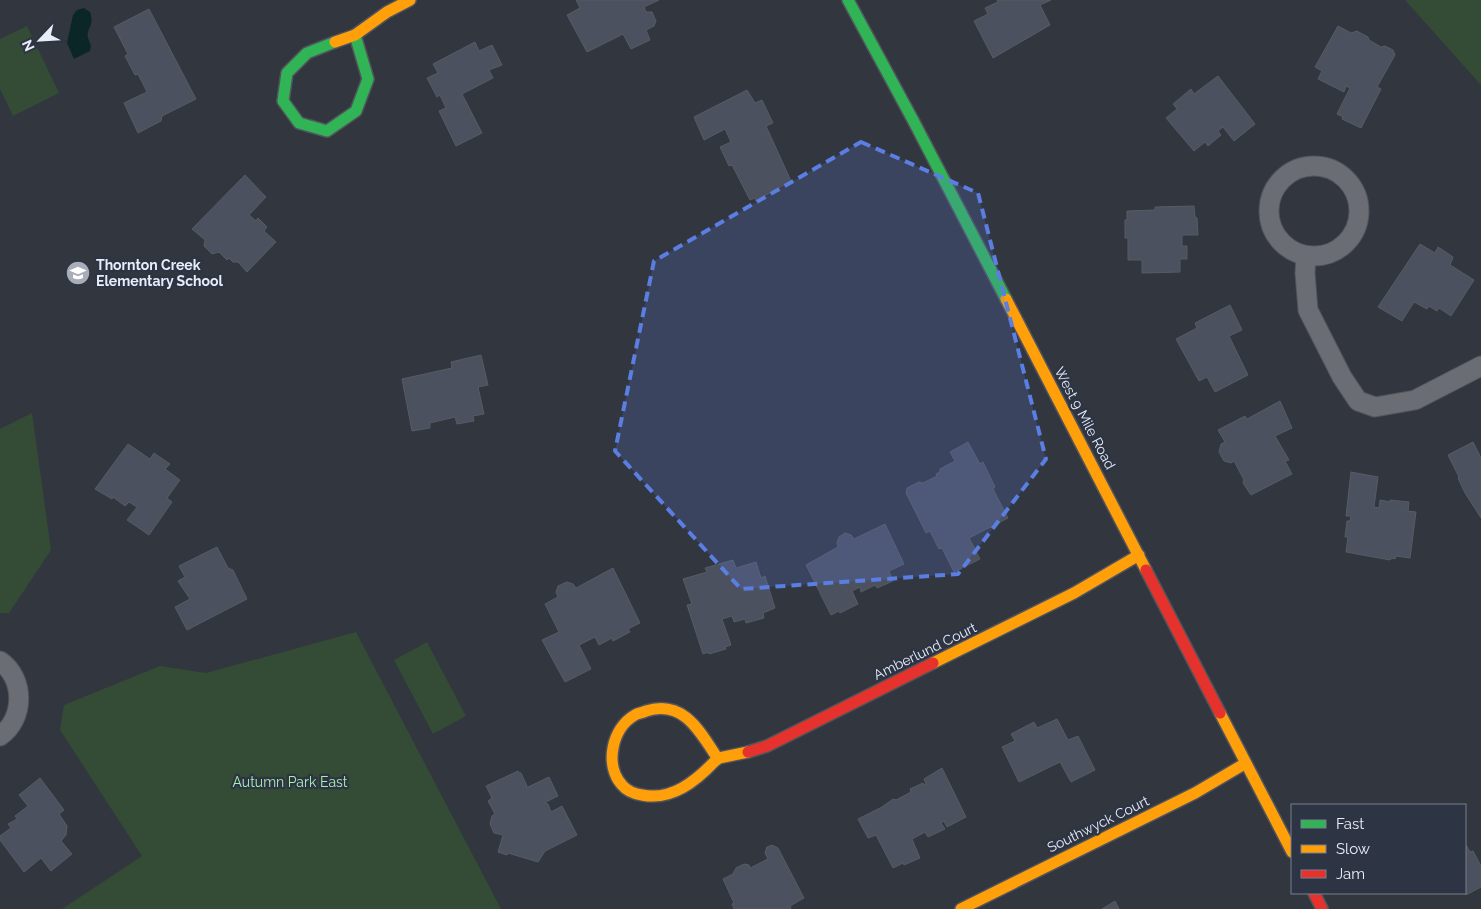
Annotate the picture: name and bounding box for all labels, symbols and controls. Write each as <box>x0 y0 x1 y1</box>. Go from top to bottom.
north arrow <box>15 15 65 65</box>
text: N <box>19 37 38 54</box>
place label: Thornton Creek Elementary School <box>96 257 224 289</box>
school or university icon: Thornton Creek Elementary School <box>65 260 91 286</box>
street label: West 9 Mile Road <box>1051 364 1119 472</box>
street label: Amberlund Court <box>871 619 979 683</box>
park label: Autumn Park East <box>233 774 348 790</box>
street label: Southwyck Court <box>1045 792 1152 856</box>
legend <box>1291 804 1466 894</box>
text: Fast <box>1336 815 1364 833</box>
text: Slow <box>1336 840 1370 858</box>
text: Jam <box>1336 865 1365 883</box>

